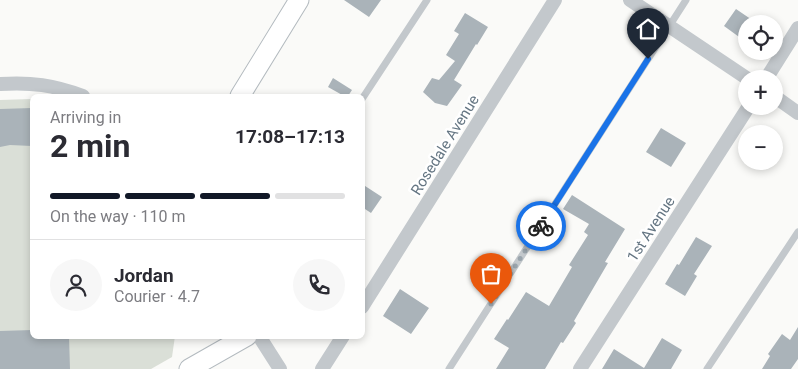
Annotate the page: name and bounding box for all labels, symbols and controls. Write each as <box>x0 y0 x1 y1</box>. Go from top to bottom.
pin <box>627 8 669 59</box>
icon: home <box>634 15 662 43</box>
map controls <box>738 15 783 170</box>
button: locate <box>738 15 783 60</box>
button: + <box>738 70 783 115</box>
street label: Rosedale Avenue <box>407 92 483 198</box>
text: Arriving in <box>50 108 121 127</box>
text: 17:08–17:13 <box>235 125 345 148</box>
button: − <box>738 125 783 170</box>
text: 2 min <box>50 127 130 165</box>
street label: 1st Avenue <box>623 193 679 265</box>
courier <box>516 201 566 251</box>
text: On the way · 110 m <box>50 207 186 226</box>
icon: bike <box>527 212 555 240</box>
pin <box>470 253 512 304</box>
button: person <box>50 259 102 311</box>
button: phone <box>293 259 345 311</box>
icon: bag <box>477 260 505 288</box>
text: Jordan <box>114 264 174 287</box>
text: Courier · 4.7 <box>114 287 200 306</box>

